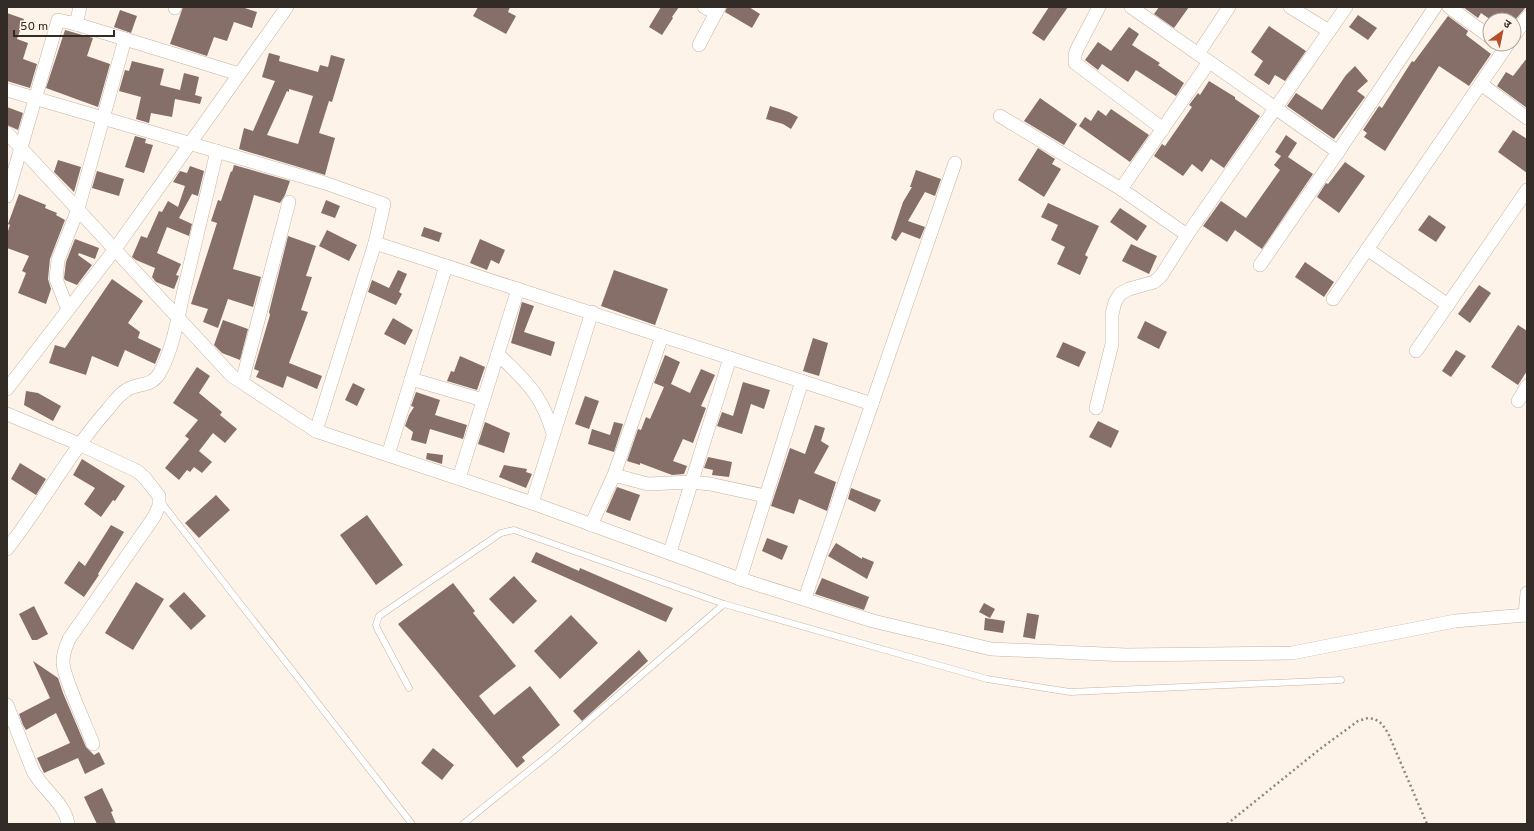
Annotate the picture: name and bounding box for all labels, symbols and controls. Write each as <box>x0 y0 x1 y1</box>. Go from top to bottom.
scale bar <box>14 12 114 38</box>
north arrow <box>1482 12 1522 52</box>
text: उ <box>1500 17 1514 32</box>
text: 50 m <box>20 19 48 35</box>

